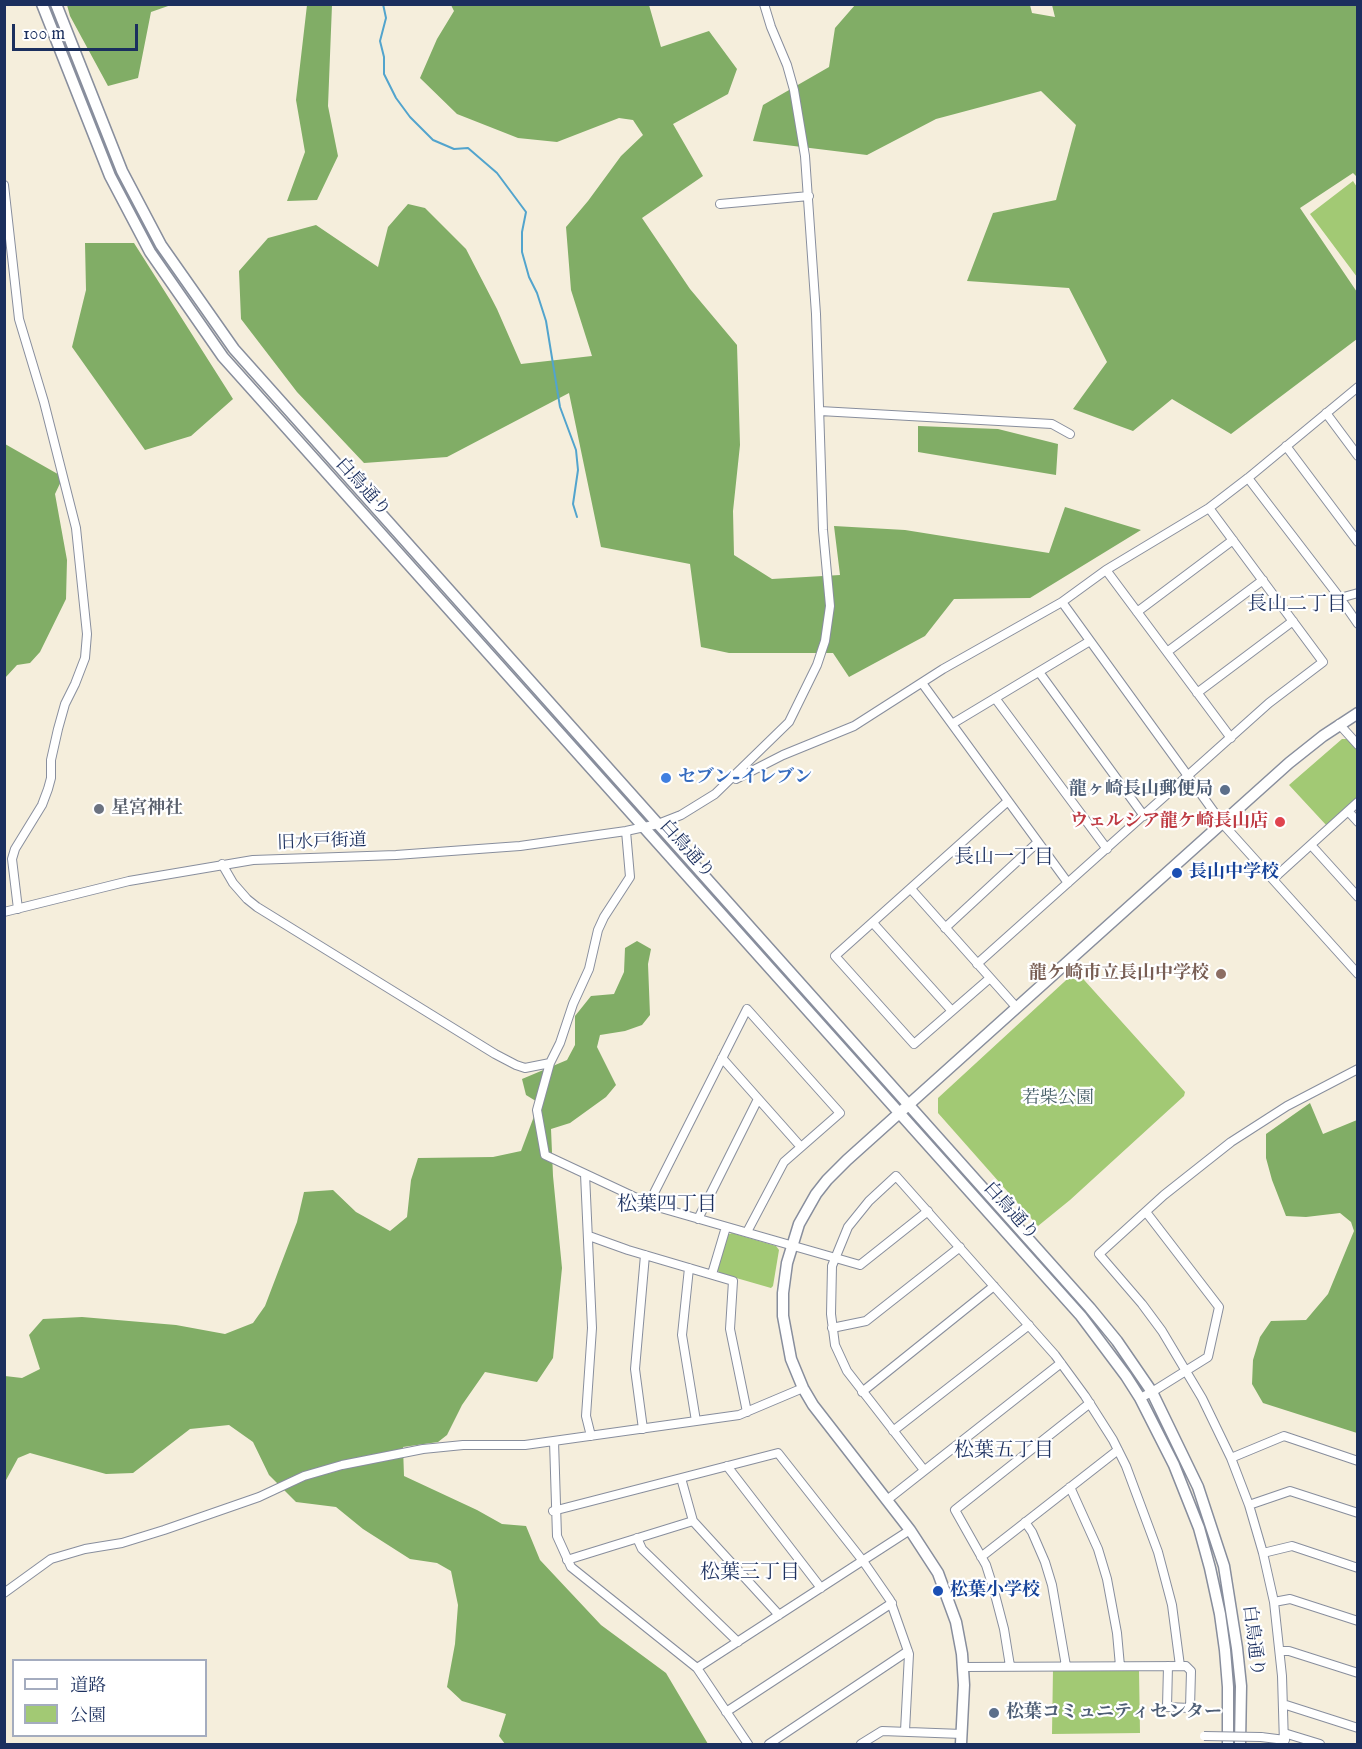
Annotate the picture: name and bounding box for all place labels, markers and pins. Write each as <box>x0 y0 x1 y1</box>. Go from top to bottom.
place label: セブン-イレブン <box>678 767 812 789</box>
marker: セブン-イレブン <box>659 771 673 785</box>
place label: 龍ヶ崎長山郵便局 <box>1069 779 1213 801</box>
marker: 龍ヶ崎長山郵便局 <box>1218 783 1232 797</box>
place label: 星宮神社 <box>111 798 183 820</box>
marker: 星宮神社 <box>92 802 106 816</box>
place label: ウェルシア龍ケ崎長山店 <box>1070 811 1268 833</box>
marker: ウェルシア龍ケ崎長山店 <box>1273 815 1287 829</box>
place label: 長山中学校 <box>1189 862 1279 884</box>
marker: 長山中学校 <box>1170 866 1184 880</box>
place label: 龍ケ崎市立長山中学校 <box>1029 963 1209 985</box>
marker: 龍ケ崎市立長山中学校 <box>1214 967 1228 981</box>
place label: 松葉小学校 <box>950 1580 1040 1602</box>
marker: 松葉小学校 <box>931 1584 945 1598</box>
place label: 松葉コミュニティセンター <box>1006 1702 1222 1724</box>
marker: 松葉コミュニティセンター <box>987 1706 1001 1720</box>

